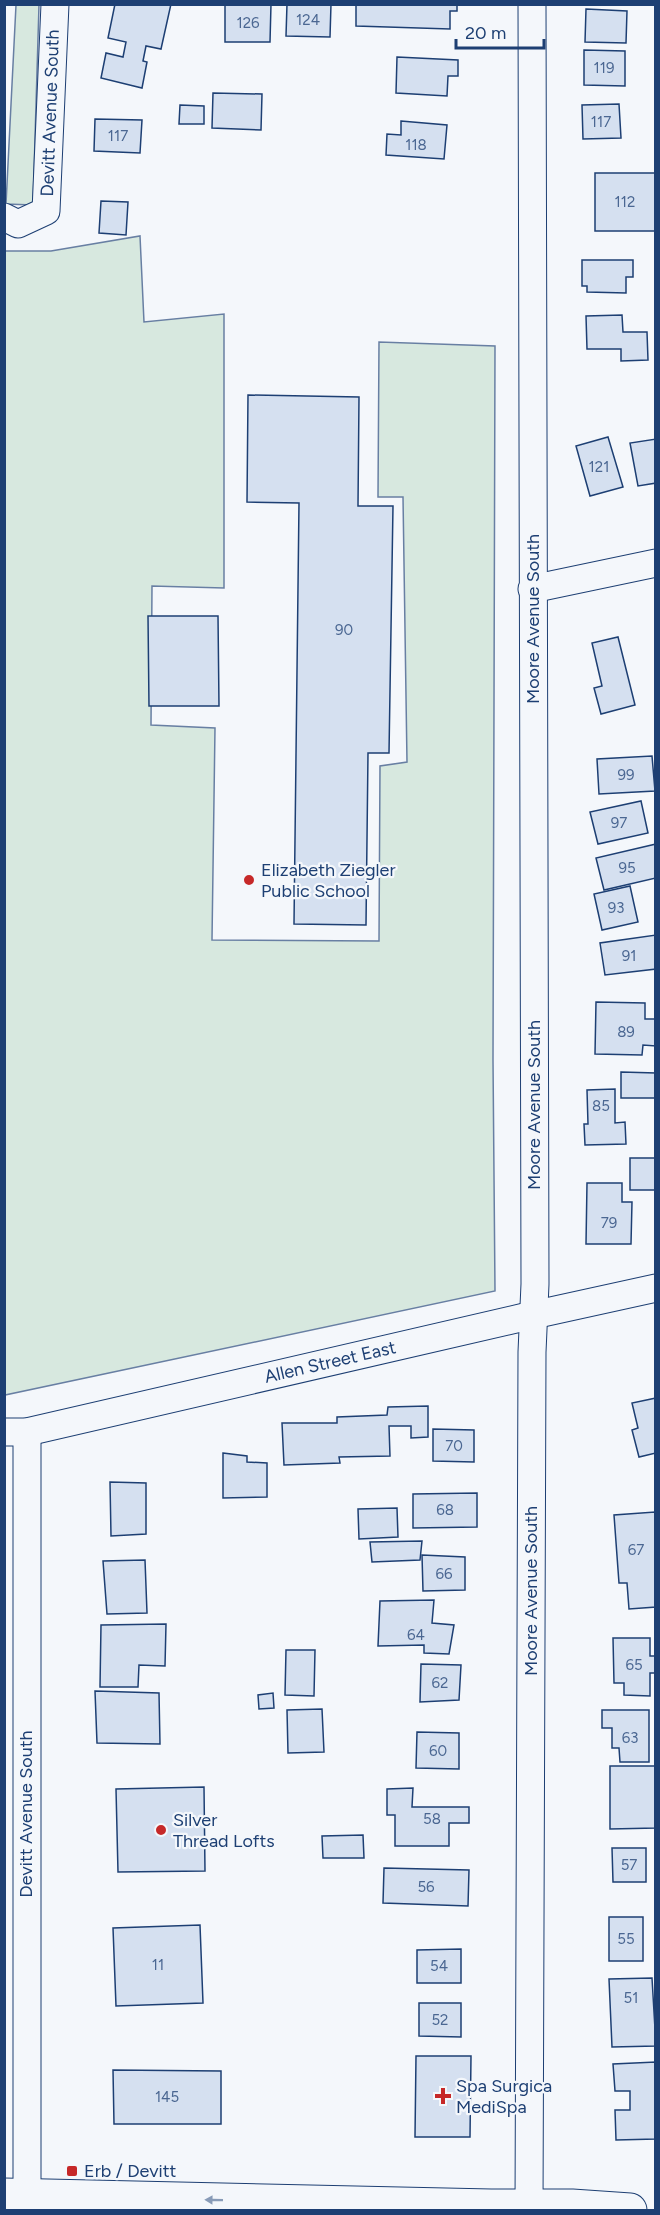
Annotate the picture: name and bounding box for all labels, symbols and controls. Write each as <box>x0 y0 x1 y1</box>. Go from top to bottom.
house number: 124 <box>296 11 320 29</box>
scale bar <box>456 12 544 50</box>
house number: 126 <box>236 14 260 32</box>
text: 20 m <box>465 22 506 44</box>
street label: Devitt Avenue South <box>36 29 64 197</box>
house number: 119 <box>594 59 614 77</box>
house number: 117 <box>591 113 611 131</box>
house number: 117 <box>108 127 128 145</box>
house number: 118 <box>405 136 427 154</box>
house number: 112 <box>615 193 635 211</box>
house number: 121 <box>589 458 609 476</box>
street label: Moore Avenue South <box>522 534 544 704</box>
house number: 90 <box>335 621 353 639</box>
house number: 99 <box>618 766 634 784</box>
house number: 97 <box>611 814 627 832</box>
place label: Elizabeth Ziegler Public School <box>261 859 395 902</box>
house number: 95 <box>618 859 636 877</box>
marker: Elizabeth Ziegler Public School <box>242 873 256 887</box>
house number: 93 <box>608 899 624 917</box>
house number: 91 <box>622 947 636 965</box>
street label: Moore Avenue South <box>523 1020 545 1190</box>
house number: 89 <box>617 1023 635 1041</box>
house number: 85 <box>592 1097 610 1115</box>
house number: 79 <box>601 1214 617 1232</box>
street label: Allen Street East <box>262 1336 398 1388</box>
house number: 70 <box>445 1437 463 1455</box>
house number: 68 <box>436 1501 454 1519</box>
street label: Moore Avenue South <box>520 1506 542 1676</box>
house number: 67 <box>628 1541 644 1559</box>
house number: 66 <box>436 1565 453 1583</box>
house number: 64 <box>407 1626 425 1644</box>
house number: 65 <box>625 1656 643 1674</box>
house number: 62 <box>432 1674 448 1692</box>
house number: 63 <box>622 1729 638 1747</box>
street label: Devitt Avenue South <box>15 1730 37 1898</box>
house number: 60 <box>429 1742 447 1760</box>
place label: Silver Thread Lofts <box>173 1809 275 1852</box>
house number: 58 <box>423 1810 441 1828</box>
marker: Silver Thread Lofts <box>154 1823 168 1837</box>
house number: 57 <box>621 1856 637 1874</box>
house number: 56 <box>417 1878 435 1896</box>
house number: 55 <box>617 1930 635 1948</box>
house number: 11 <box>152 1956 164 1974</box>
house number: 54 <box>430 1957 448 1975</box>
house number: 51 <box>624 1989 638 2007</box>
house number: 52 <box>431 2011 449 2029</box>
place label: Spa Surgica MediSpa <box>456 2075 552 2118</box>
marker: Spa Surgica MediSpa <box>434 2087 452 2105</box>
house number: 145 <box>155 2088 179 2106</box>
place label: Erb / Devitt <box>84 2160 176 2182</box>
marker: Erb / Devitt <box>65 2164 79 2178</box>
one-way arrow <box>205 2195 224 2204</box>

